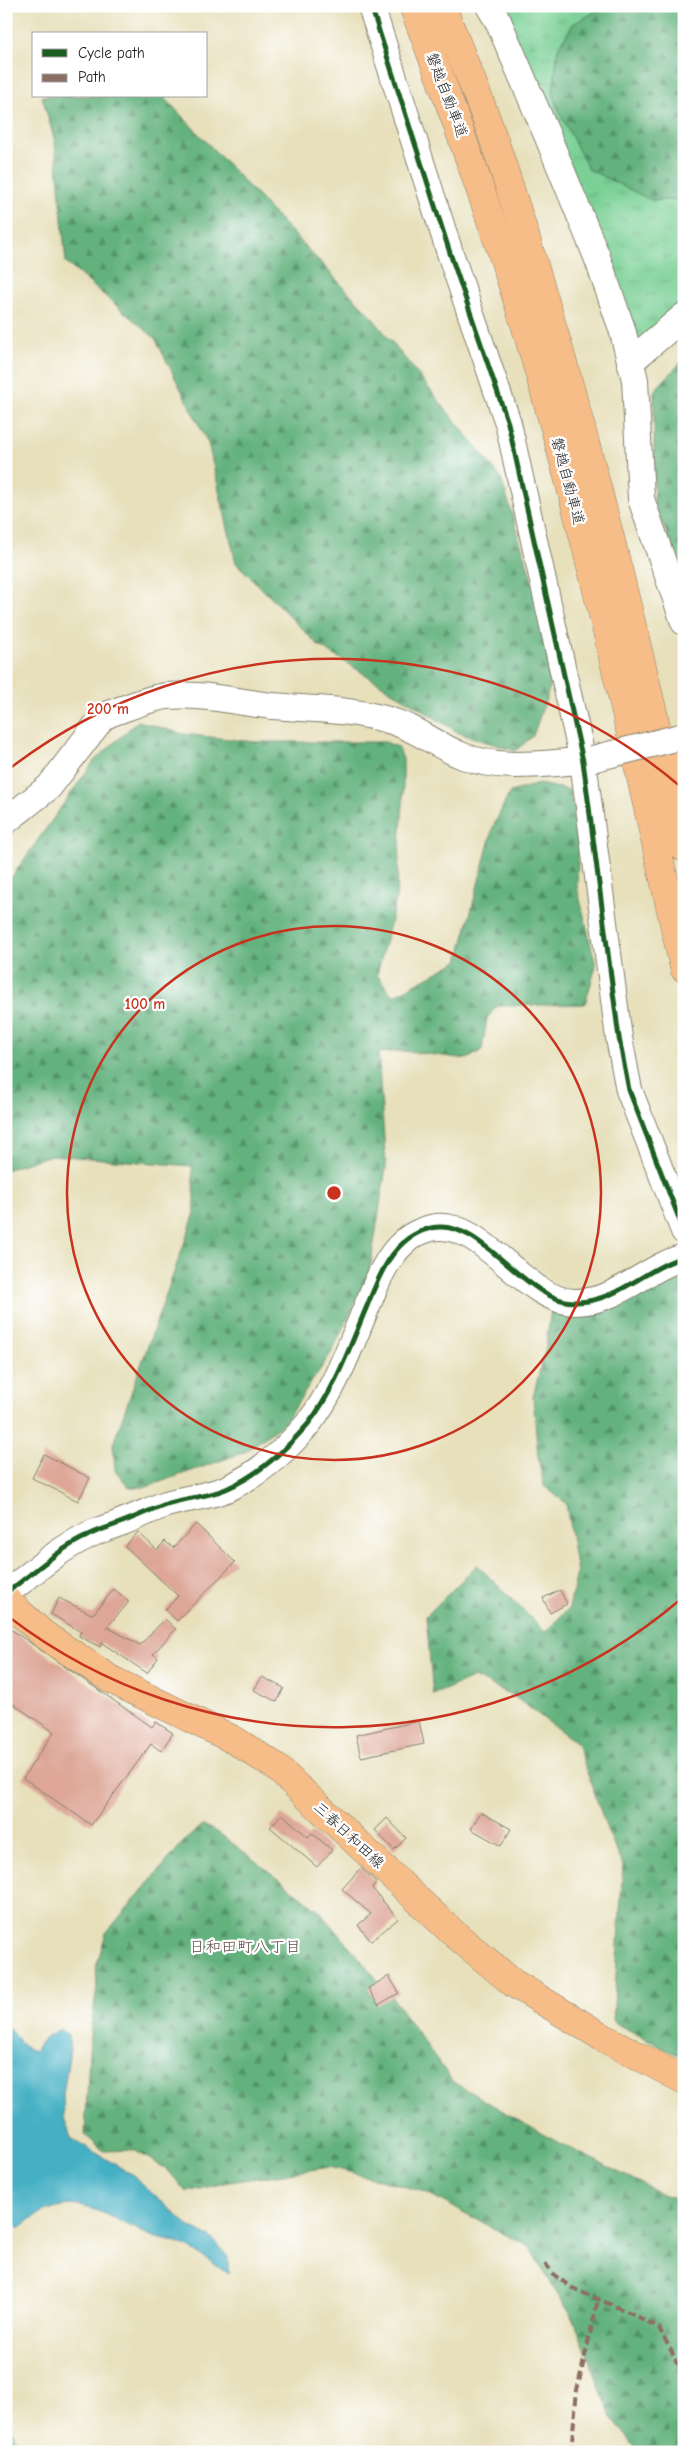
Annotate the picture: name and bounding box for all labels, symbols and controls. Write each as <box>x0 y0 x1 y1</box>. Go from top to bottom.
legend <box>32 32 208 98</box>
text: Cycle path <box>78 44 145 62</box>
street label: 磐越自動車道 <box>422 50 472 140</box>
text: Path <box>78 68 106 86</box>
street label: 磐越自動車道 <box>548 435 588 527</box>
text: 200 m <box>87 700 129 718</box>
text: 100 m <box>125 995 165 1013</box>
centre of rings <box>325 1184 343 1202</box>
street label: 三春日和田線 <box>310 1798 388 1872</box>
district label: 日和田町八丁目 <box>189 1938 301 1956</box>

